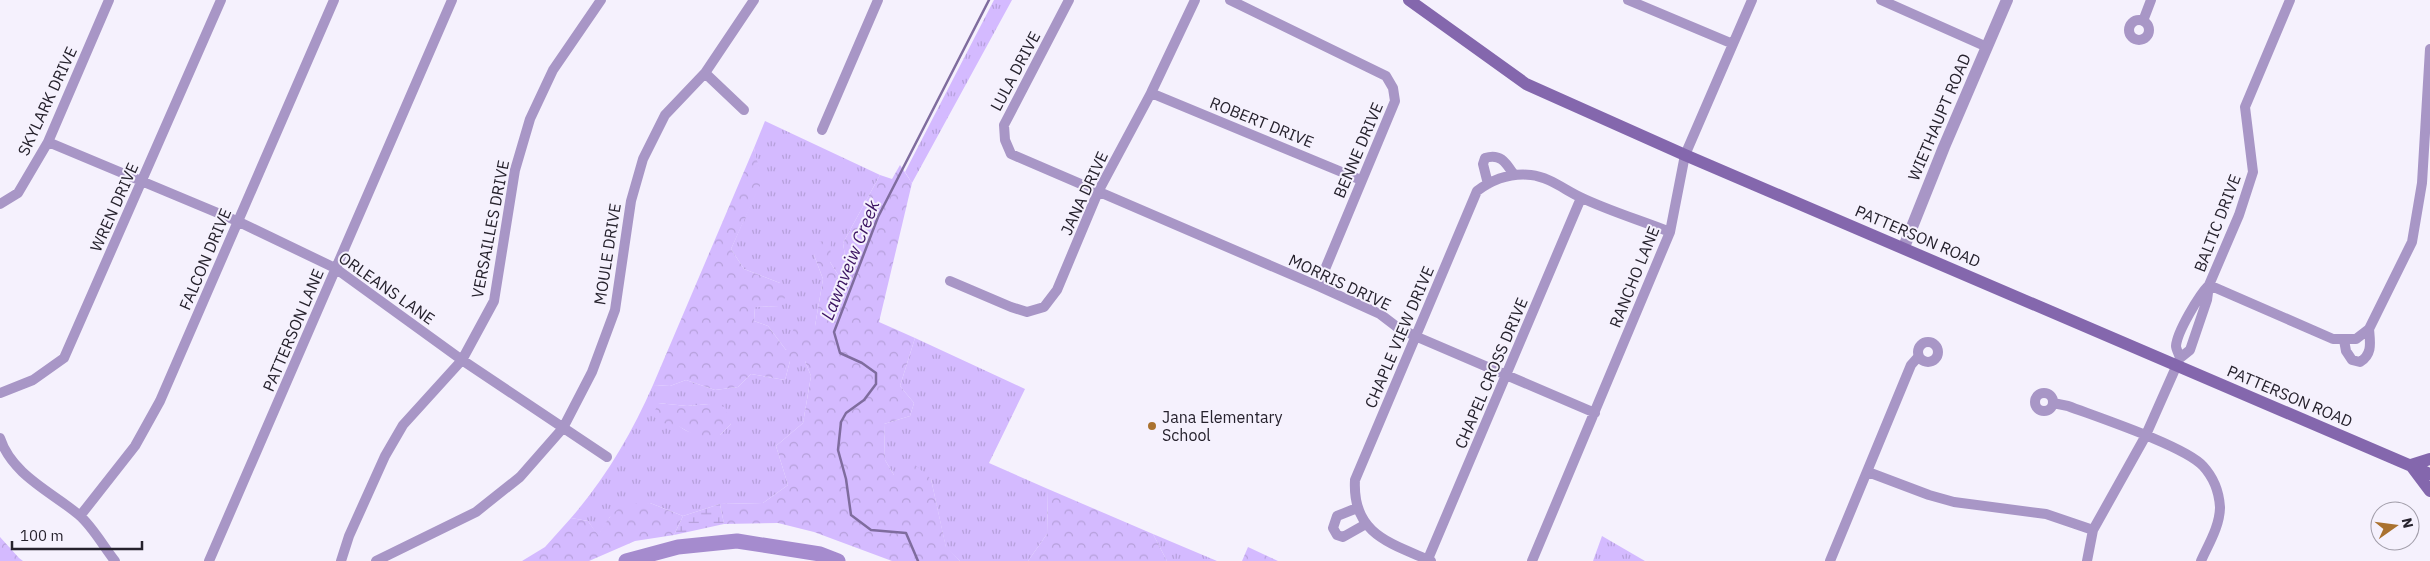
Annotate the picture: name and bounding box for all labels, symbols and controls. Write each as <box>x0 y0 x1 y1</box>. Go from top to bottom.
street label: LULA DRIVE <box>986 28 1044 114</box>
street label: SKYLARK DRIVE <box>13 43 81 159</box>
street label: WIETHAUPT ROAD <box>1903 50 1975 184</box>
street label: ROBERT DRIVE <box>1207 92 1317 152</box>
street label: BENNE DRIVE <box>1329 99 1387 201</box>
street label: JANA DRIVE <box>1056 148 1112 238</box>
street label: VERSAILLES DRIVE <box>467 158 513 300</box>
street label: WREN DRIVE <box>85 159 143 255</box>
street label: BALTIC DRIVE <box>2189 171 2245 275</box>
water label: Lawnveiw Creek <box>815 196 885 323</box>
street label: PATTERSON ROAD <box>1852 201 1984 271</box>
street label: MOULE DRIVE <box>589 202 625 306</box>
street label: FALCON DRIVE <box>175 205 235 313</box>
street label: RANCHO LANE <box>1605 223 1663 331</box>
street label: ORLEANS LANE <box>335 247 439 329</box>
street label: MORRIS DRIVE <box>1286 250 1394 314</box>
street label: CHAPLE VIEW DRIVE <box>1360 263 1438 411</box>
street label: PATTERSON LANE <box>258 266 328 394</box>
street label: CHAPEL CROSS DRIVE <box>1450 294 1532 452</box>
street label: PATTERSON ROAD <box>2224 361 2356 431</box>
place label: Jana Elementary School <box>1162 407 1283 445</box>
marker: Jana Elementary School <box>1146 420 1158 432</box>
north arrow <box>2370 501 2420 551</box>
text: N <box>2398 516 2418 530</box>
scale bar <box>12 518 142 550</box>
text: 100 m <box>20 526 64 545</box>

